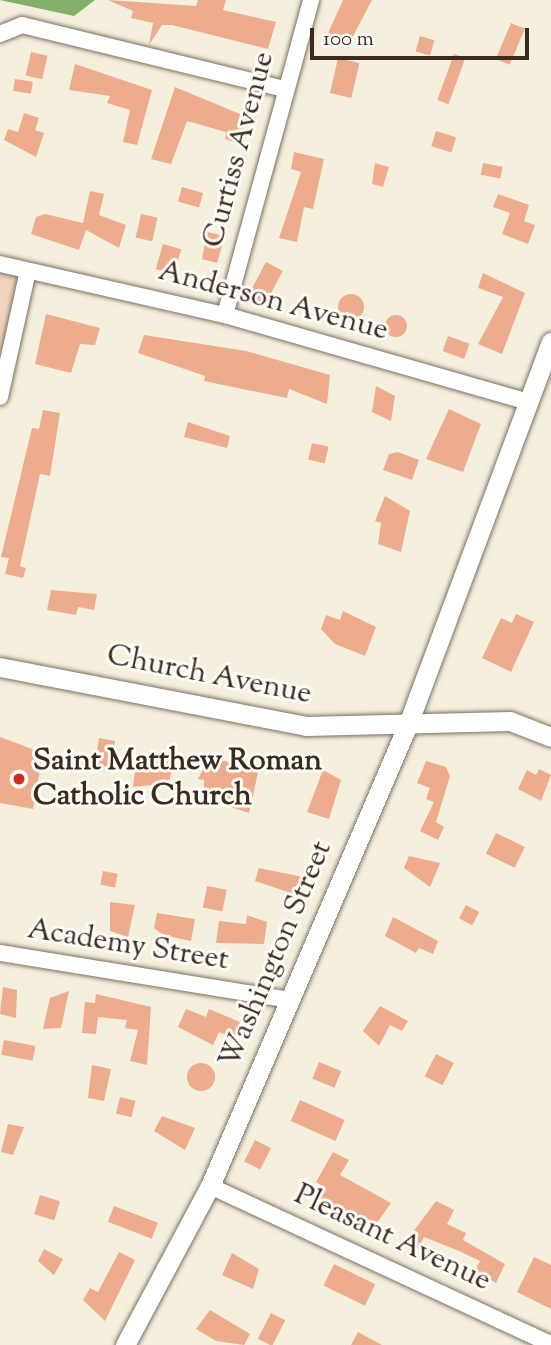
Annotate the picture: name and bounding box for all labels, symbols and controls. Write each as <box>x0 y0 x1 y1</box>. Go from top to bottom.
scale bar <box>313 14 532 58</box>
text: 100 m <box>323 25 374 55</box>
street label: Curtiss Avenue <box>197 48 283 252</box>
street label: Anderson Avenue <box>154 254 392 350</box>
street label: Church Avenue <box>104 639 314 713</box>
place label: Saint Matthew Roman Catholic Church <box>33 744 322 814</box>
marker: Saint Matthew Roman Catholic Church <box>11 771 27 787</box>
street label: Washington Street <box>213 836 341 1074</box>
street label: Academy Street <box>25 912 231 980</box>
street label: Pleasant Avenue <box>288 1178 496 1300</box>

